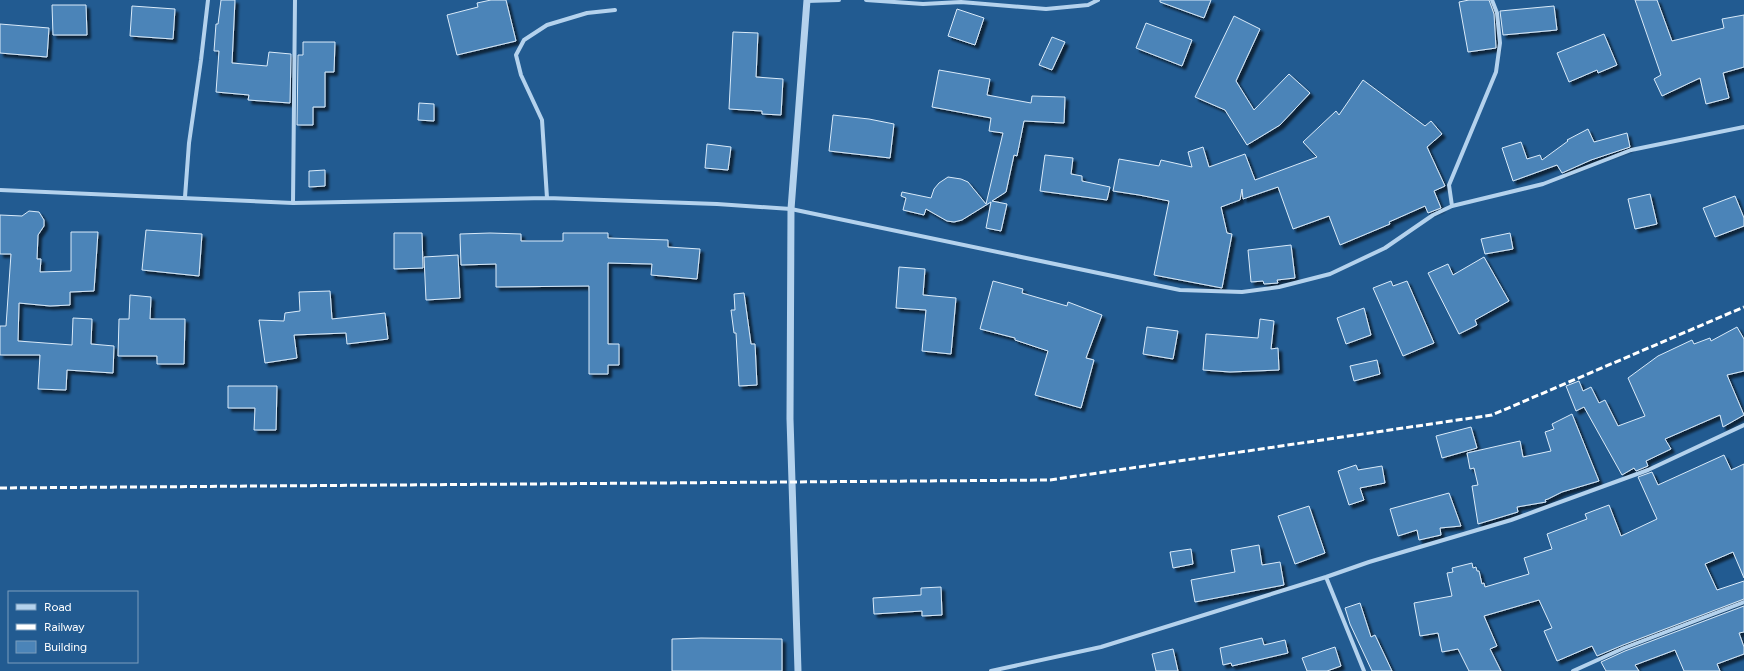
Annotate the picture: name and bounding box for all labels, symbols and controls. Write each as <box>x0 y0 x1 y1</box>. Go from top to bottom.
legend <box>8 591 138 663</box>
text: Road <box>44 600 72 614</box>
text: Railway <box>44 620 85 634</box>
text: Building <box>44 640 87 654</box>

